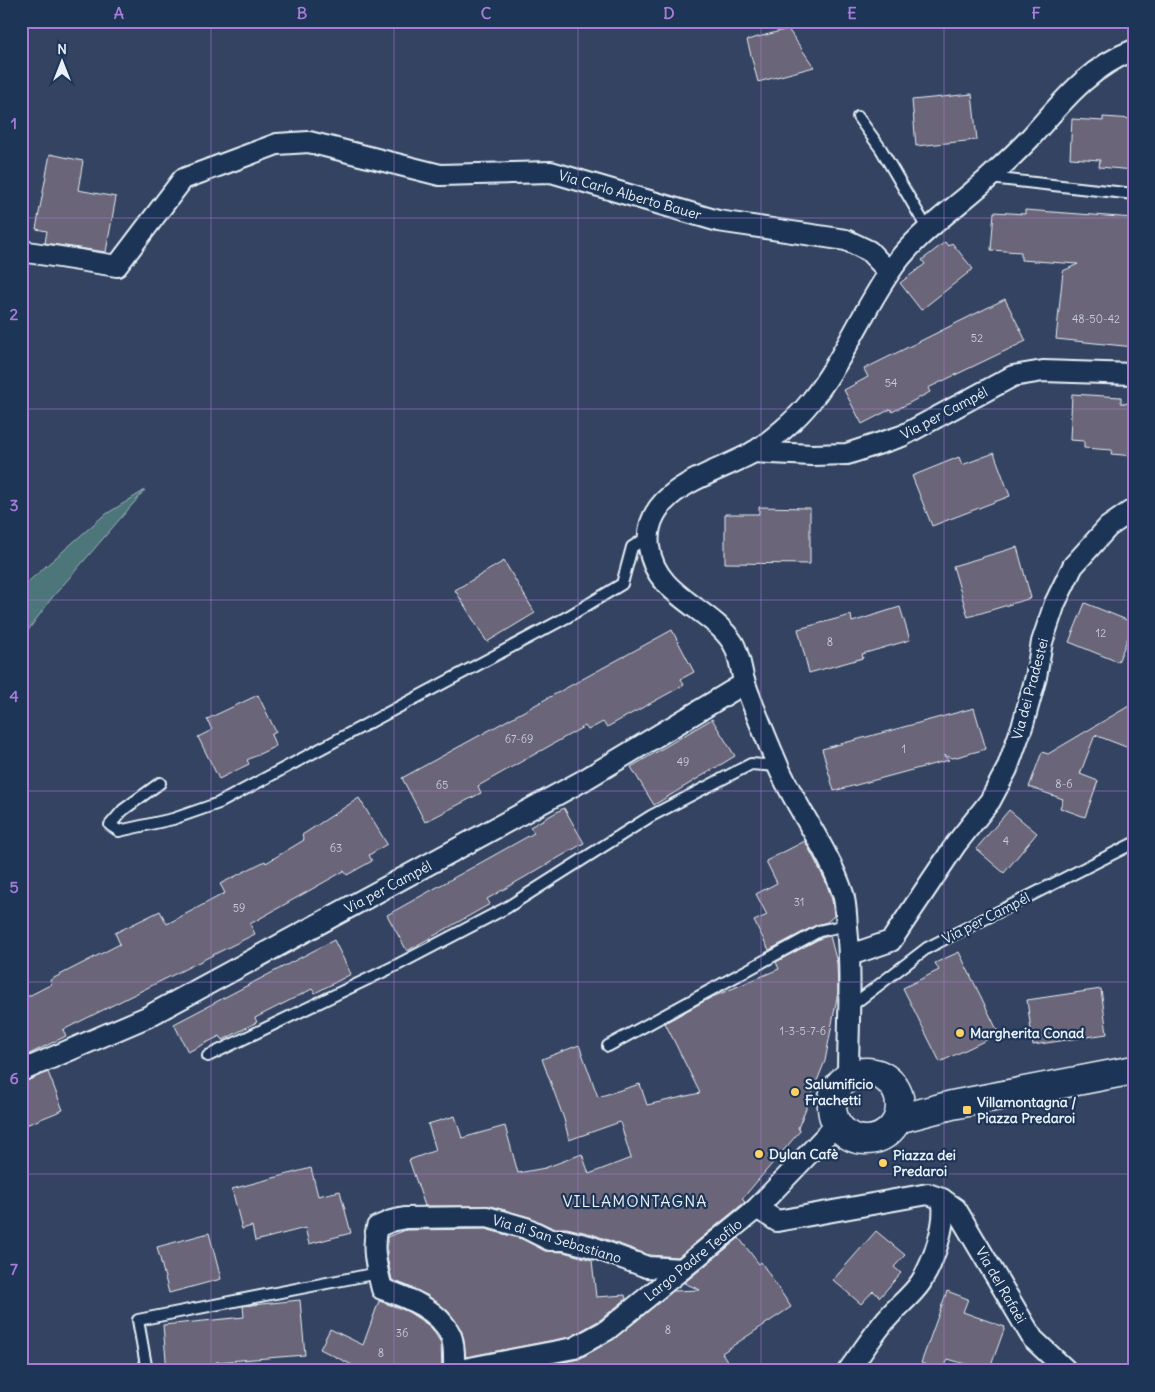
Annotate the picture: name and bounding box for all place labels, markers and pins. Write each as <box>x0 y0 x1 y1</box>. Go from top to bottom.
place label: Margherita Conad <box>970 1024 1085 1042</box>
marker: Margherita Conad <box>954 1027 966 1039</box>
place label: Salumificio Frachetti <box>805 1075 873 1109</box>
marker: Salumificio Frachetti <box>789 1086 801 1098</box>
place label: Villamontagna / Piazza Predaroi <box>977 1093 1076 1127</box>
marker: Villamontagna / Piazza Predaroi <box>961 1104 973 1116</box>
place label: Dylan Cafè <box>769 1145 839 1163</box>
place label: Piazza dei Predaroi <box>893 1146 956 1180</box>
marker: Dylan Cafè <box>753 1148 765 1160</box>
marker: Piazza dei Predaroi <box>877 1157 889 1169</box>

